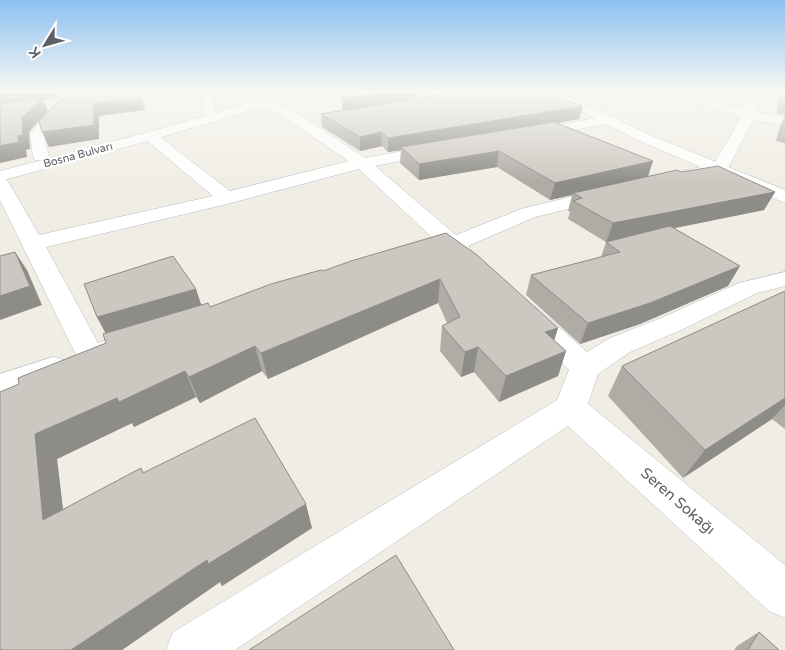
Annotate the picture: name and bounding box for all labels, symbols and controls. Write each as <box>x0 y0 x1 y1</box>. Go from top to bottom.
north arrow <box>20 20 70 70</box>
text: K <box>25 43 45 61</box>
street label: Bosna Bulvarı <box>42 140 114 170</box>
street label: Seren Sokağı <box>637 464 719 538</box>

